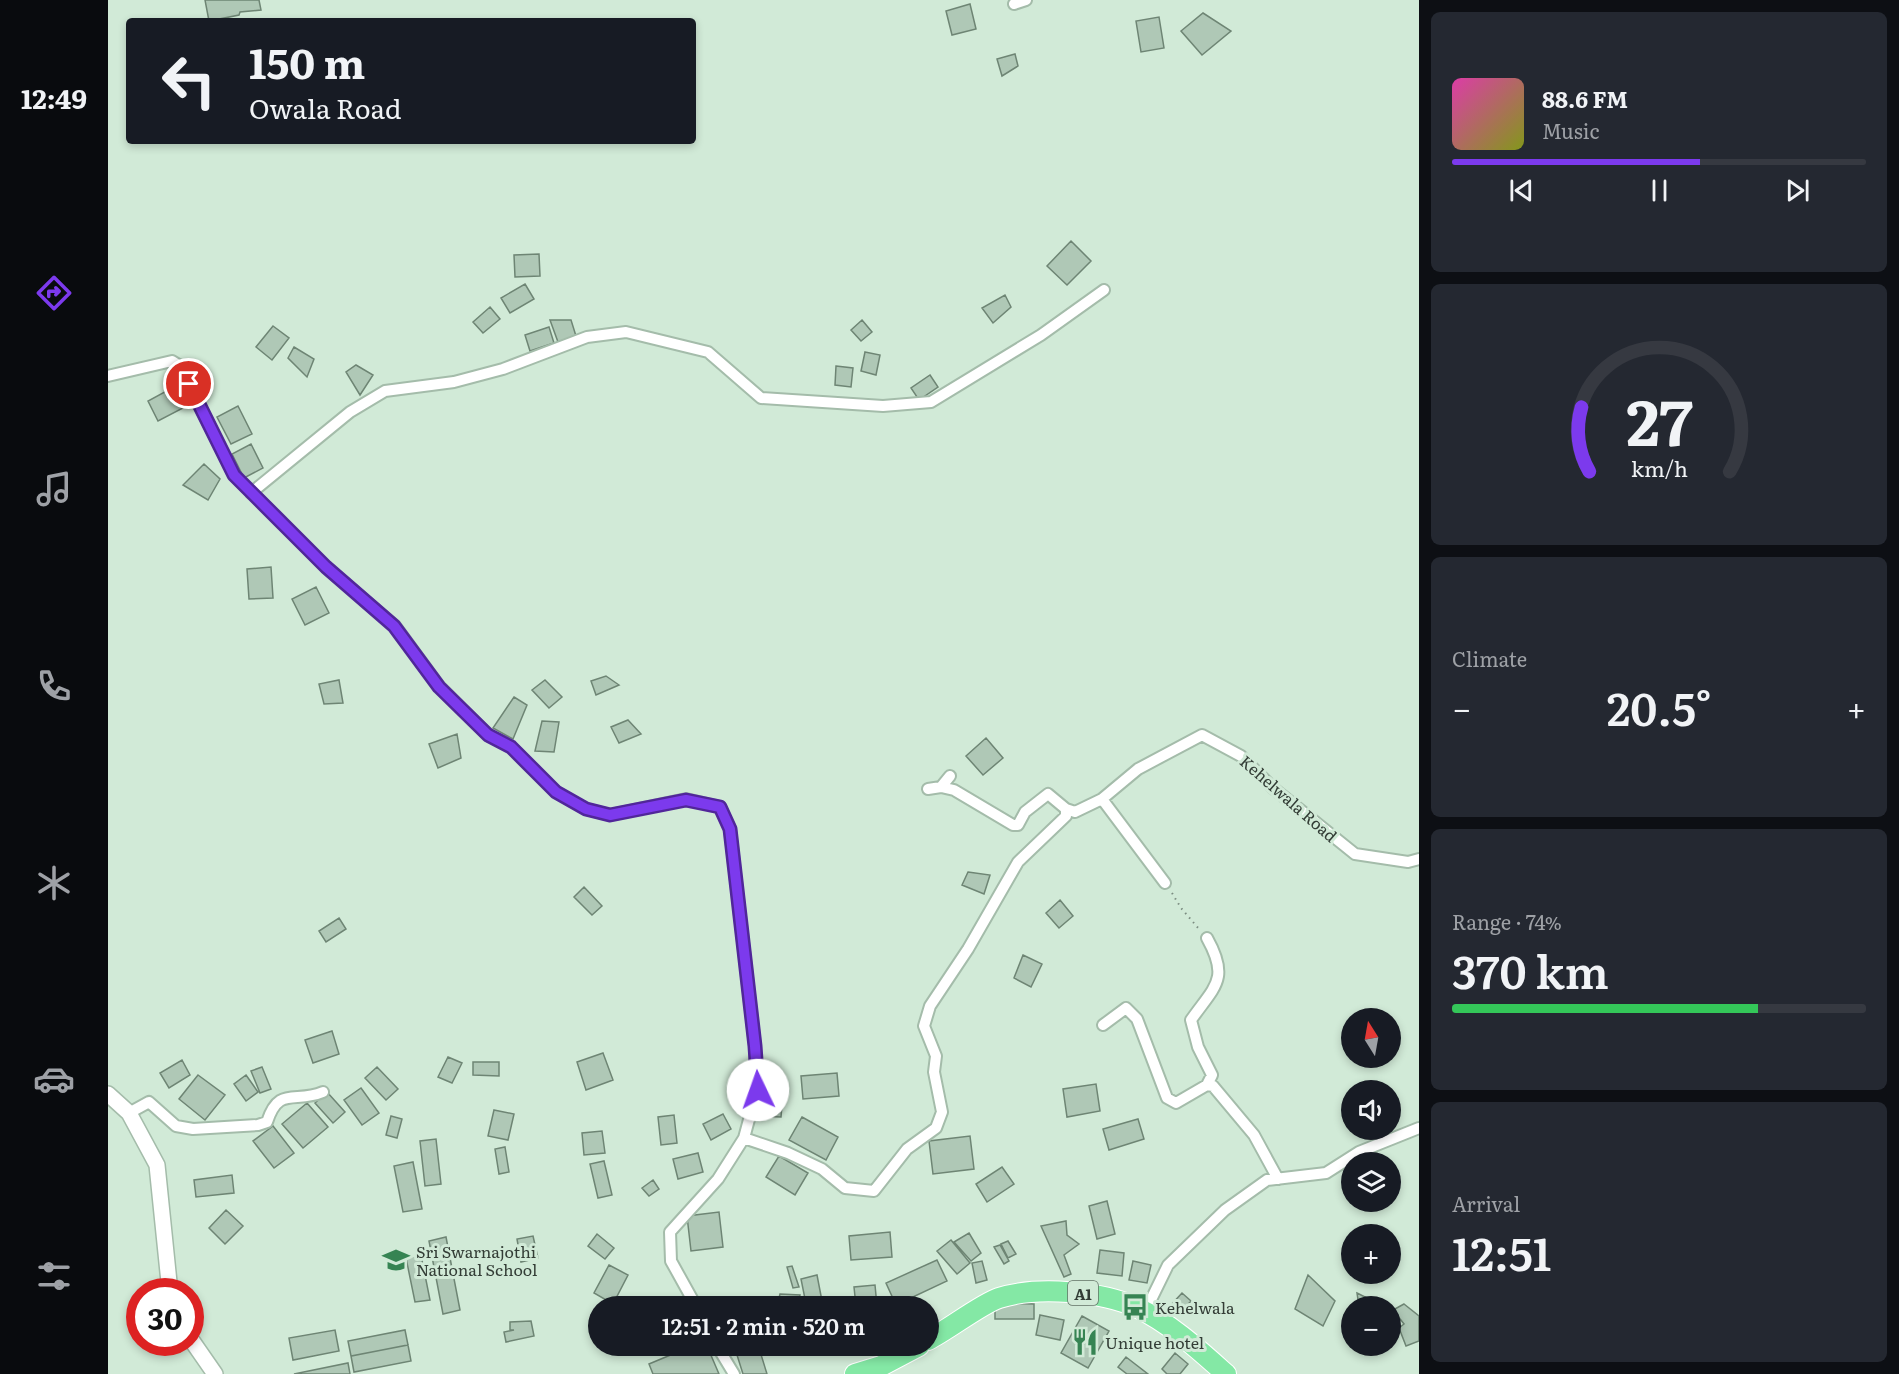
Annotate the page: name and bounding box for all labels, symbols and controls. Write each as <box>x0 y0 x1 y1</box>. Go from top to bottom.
text: 150 m <box>249 30 365 92</box>
icon: left <box>150 42 228 120</box>
text: 12:49 <box>21 77 87 117</box>
text: 88.6 FM <box>1542 82 1628 115</box>
text: Owala Road <box>249 87 402 127</box>
text: Music <box>1542 115 1599 145</box>
icon: previous <box>1505 174 1538 207</box>
icon: pause <box>1643 174 1676 207</box>
icon: next <box>1781 174 1814 207</box>
icon: directions <box>33 272 75 314</box>
pin <box>163 358 214 409</box>
icon: arrive <box>172 367 205 400</box>
text: 27 <box>1626 373 1692 465</box>
text: km/h <box>1630 452 1688 484</box>
icon: music <box>33 468 75 510</box>
text: Climate <box>1452 643 1527 673</box>
icon: phone <box>33 665 75 707</box>
text: 20.5° <box>1607 673 1711 740</box>
text: − <box>1452 682 1471 731</box>
text: + <box>1847 682 1866 731</box>
street label: Kehelwala Road <box>1235 749 1343 847</box>
icon: climate <box>33 862 75 904</box>
text: Range · 74% <box>1452 906 1562 936</box>
text: 370 km <box>1452 936 1609 1003</box>
north arrow <box>1341 1008 1401 1068</box>
map controls <box>1341 1008 1401 1356</box>
icon: car <box>33 1058 75 1100</box>
position arrow <box>726 1058 790 1122</box>
button: sound <box>1341 1080 1401 1140</box>
button: layers <box>1341 1152 1401 1212</box>
text: Arrival <box>1452 1188 1520 1218</box>
text: 12:51 <box>1452 1218 1551 1285</box>
button: + <box>1341 1224 1401 1284</box>
place label: Sri Swarnajothi National School <box>416 1239 537 1281</box>
school or university icon: Sri Swarnajothi National School <box>381 1245 411 1275</box>
icon: filters <box>33 1255 75 1297</box>
speed limit sign: 30 <box>126 1278 204 1356</box>
road number: A1 <box>1068 1281 1098 1305</box>
bus stop icon: Kehelwala <box>1120 1292 1150 1322</box>
place label: Kehelwala <box>1155 1295 1235 1319</box>
button: − <box>1341 1296 1401 1356</box>
text: 12:51 · 2 min · 520 m <box>662 1309 865 1342</box>
restaurant icon: Unique hotel <box>1070 1327 1100 1357</box>
place label: Unique hotel <box>1105 1330 1204 1354</box>

